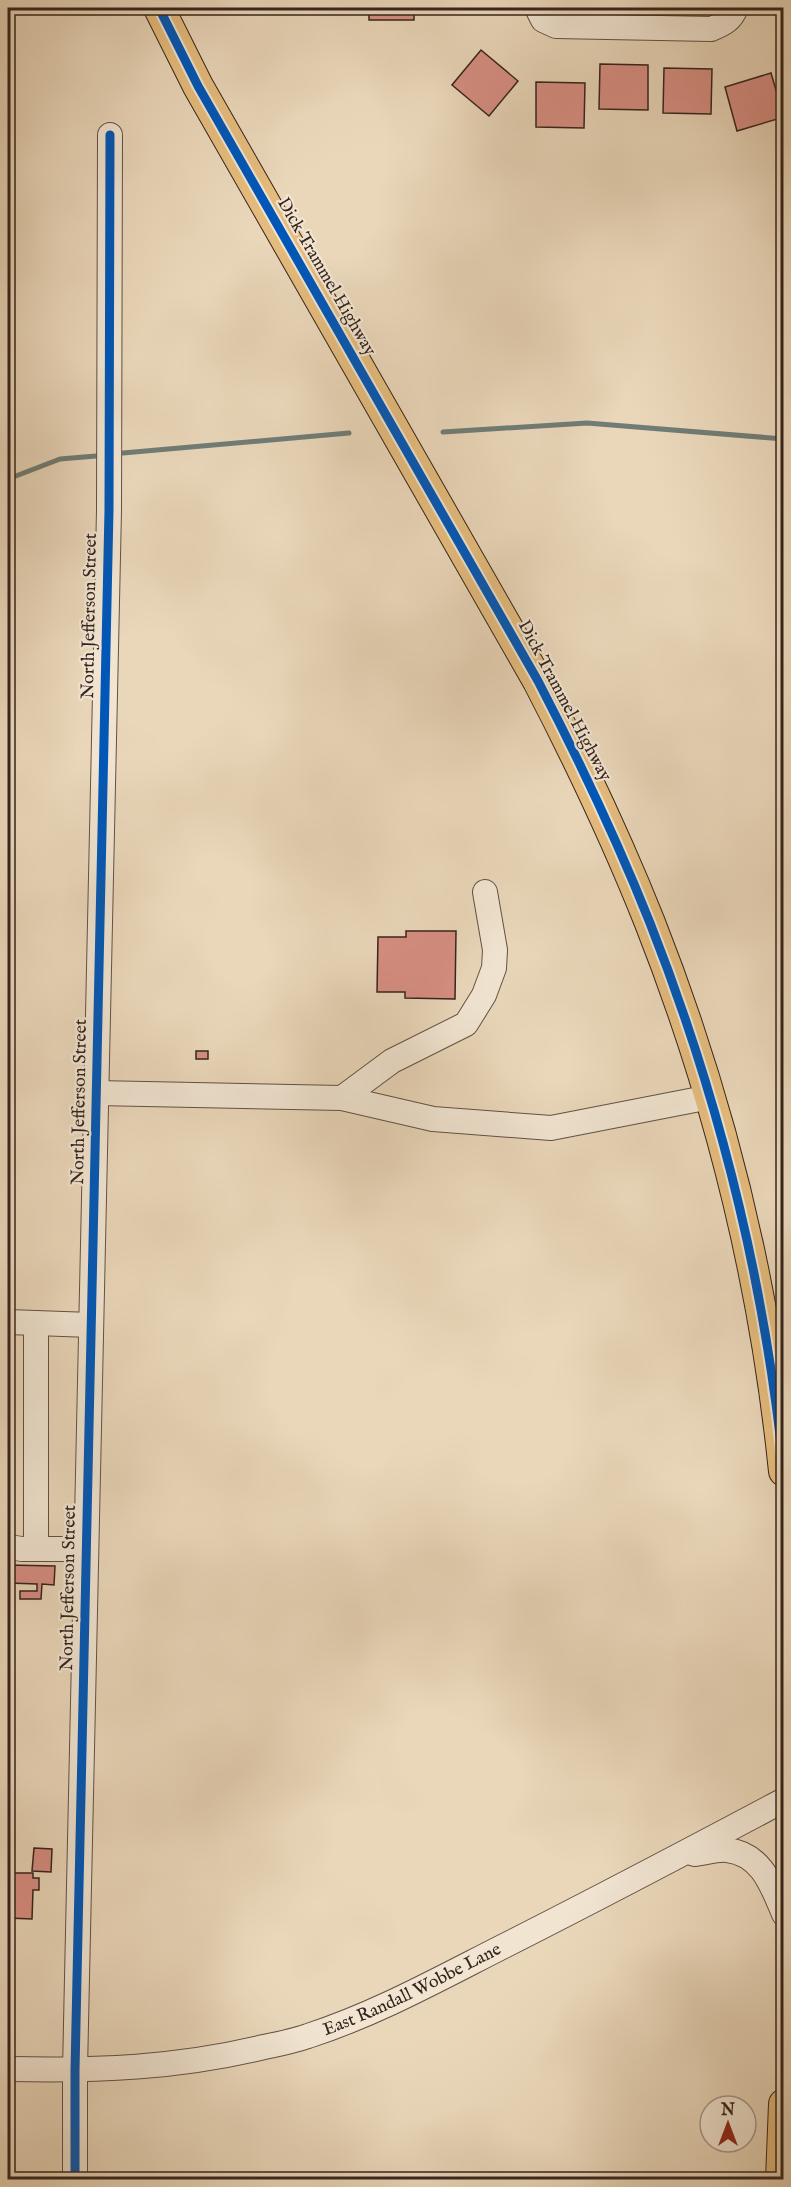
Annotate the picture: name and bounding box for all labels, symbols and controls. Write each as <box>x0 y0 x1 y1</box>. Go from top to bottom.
street label: Dick Trammel Highway <box>271 194 381 360</box>
street label: North Jefferson Street <box>77 533 103 699</box>
street label: Dick Trammel Highway <box>512 617 616 786</box>
street label: North Jefferson Street <box>67 1019 93 1185</box>
street label: North Jefferson Street <box>56 1505 82 1671</box>
street label: East Randall Wobbe Lane <box>320 1938 505 2042</box>
north arrow <box>698 2094 758 2154</box>
text: N <box>720 2101 735 2121</box>

